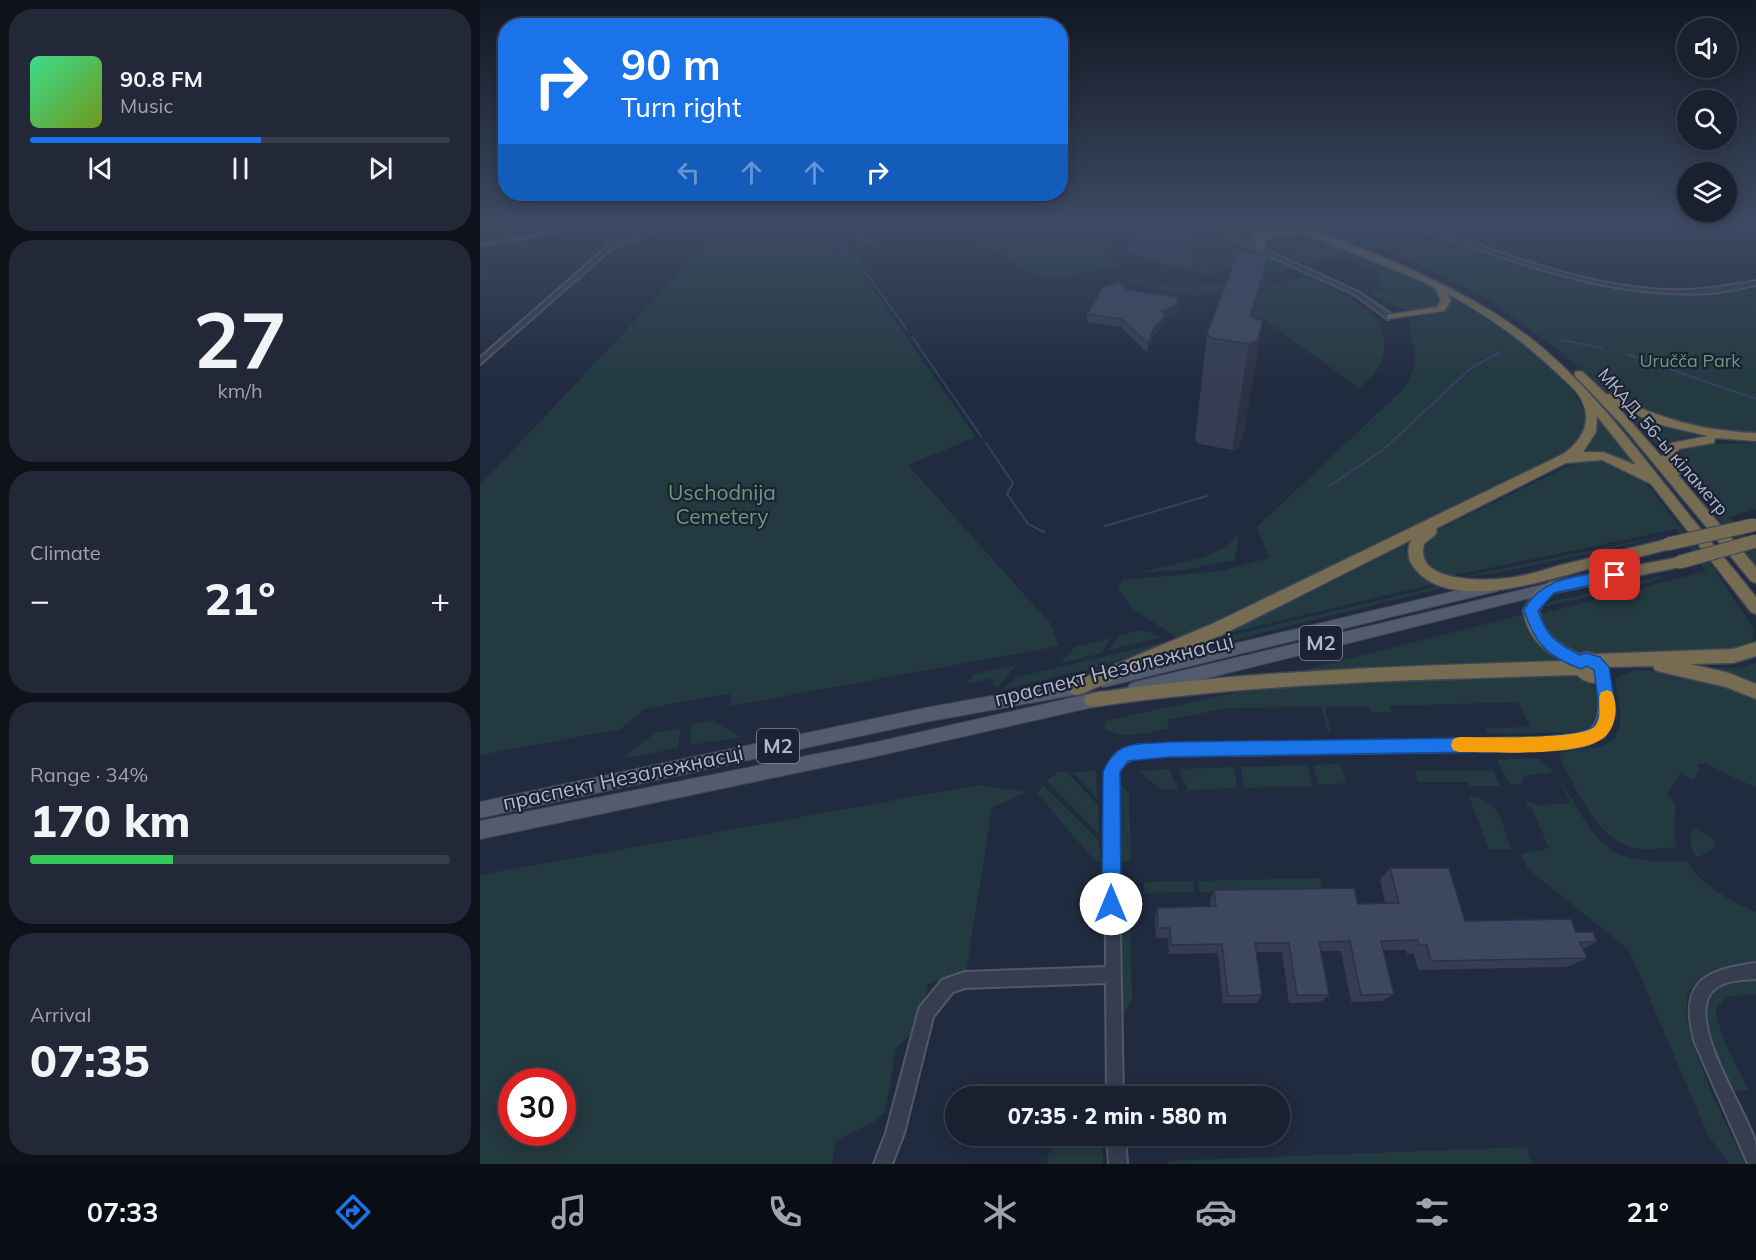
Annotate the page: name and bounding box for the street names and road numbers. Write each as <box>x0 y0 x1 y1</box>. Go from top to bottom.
street label: МКАД, 56-ы кіламетр <box>1593 363 1734 520</box>
road number: М2 <box>1300 626 1342 660</box>
street label: праспект Незалежнасці <box>992 627 1236 711</box>
road number: М2 <box>757 729 799 763</box>
street label: праспект Незалежнасці <box>500 739 745 815</box>

